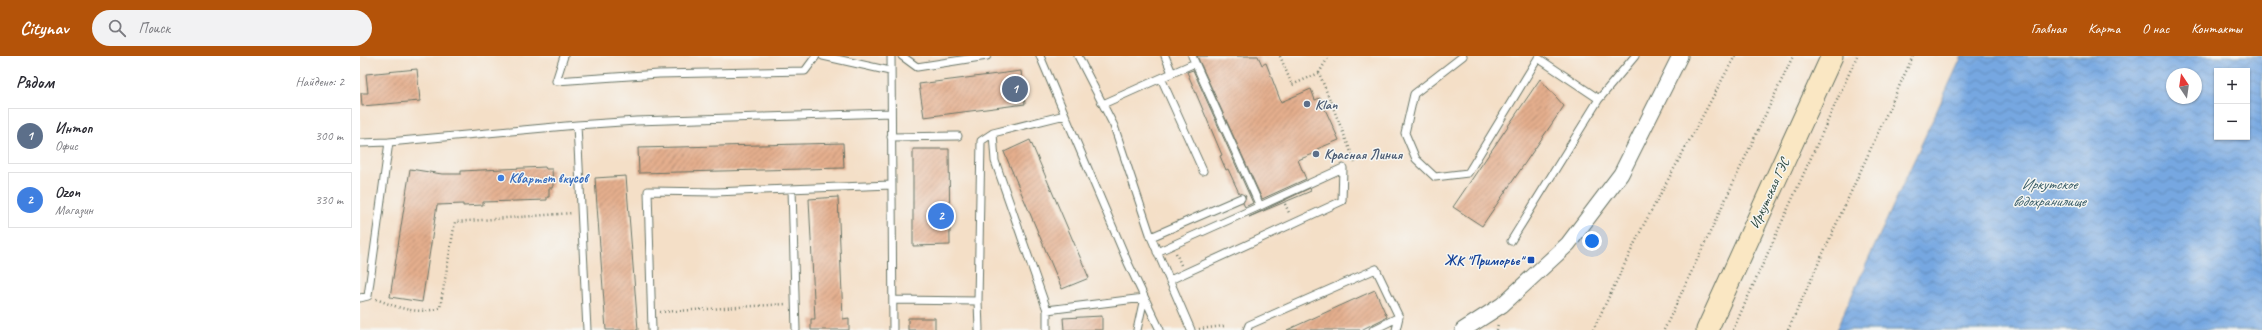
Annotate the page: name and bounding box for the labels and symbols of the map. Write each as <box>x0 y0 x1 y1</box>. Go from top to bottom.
north arrow <box>2166 68 2202 104</box>
pin: 1 <box>1002 74 1028 104</box>
place label: Klan <box>1315 96 1338 113</box>
marker: Klan <box>1302 99 1312 109</box>
place label: Красная Линия <box>1324 146 1404 163</box>
marker: Красная Линия <box>1311 149 1321 159</box>
street label: Иркутская ГЭС <box>1746 154 1794 231</box>
place label: Квартет вкусов <box>509 170 590 187</box>
marker: Квартет вкусов <box>496 173 506 183</box>
water label: Иркутское водохранилище <box>2013 175 2087 211</box>
pin: 2 <box>928 201 954 231</box>
your location <box>1582 231 1602 251</box>
place label: ЖК "Приморье" <box>1445 252 1527 269</box>
marker: ЖК "Приморье" <box>1526 255 1536 265</box>

